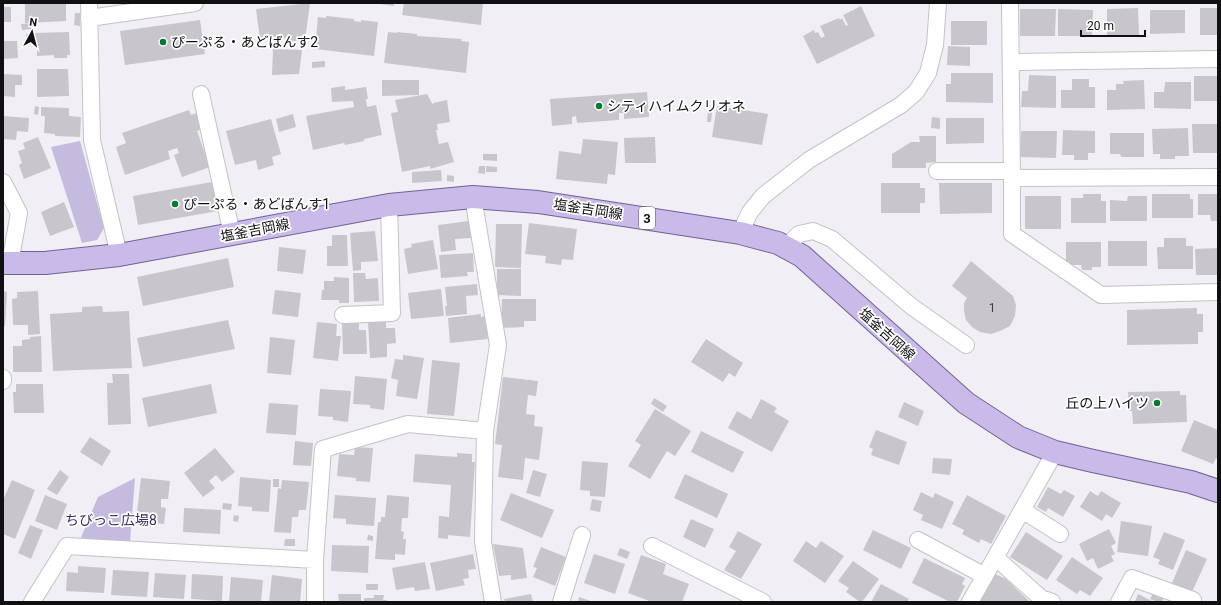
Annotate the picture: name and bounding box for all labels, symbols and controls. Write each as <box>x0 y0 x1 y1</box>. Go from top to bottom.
north arrow <box>12 12 52 52</box>
scale bar <box>1081 12 1145 38</box>
text: N <box>29 16 38 30</box>
text: 20 m <box>1087 19 1114 33</box>
place label: ぴーぷる・あどばんす2 <box>171 34 318 50</box>
marker: ぴーぷる・あどばんす2 <box>158 37 168 47</box>
place label: シティハイムクリオネ <box>607 98 746 114</box>
marker: シティハイムクリオネ <box>594 101 604 111</box>
place label: ぴーぷる・あどばんす1 <box>183 196 330 212</box>
street label: 塩釜吉岡線 <box>552 196 624 222</box>
marker: ぴーぷる・あどばんす1 <box>170 199 180 209</box>
road number: 3 <box>639 207 655 229</box>
street label: 塩釜吉岡線 <box>219 215 291 245</box>
house number: 1 <box>989 301 995 315</box>
street label: 塩釜吉岡線 <box>856 305 918 363</box>
place label: 丘の上ハイツ <box>1065 395 1149 411</box>
marker: 丘の上ハイツ <box>1152 398 1162 408</box>
park label: ちびっこ広場8 <box>65 512 157 528</box>

